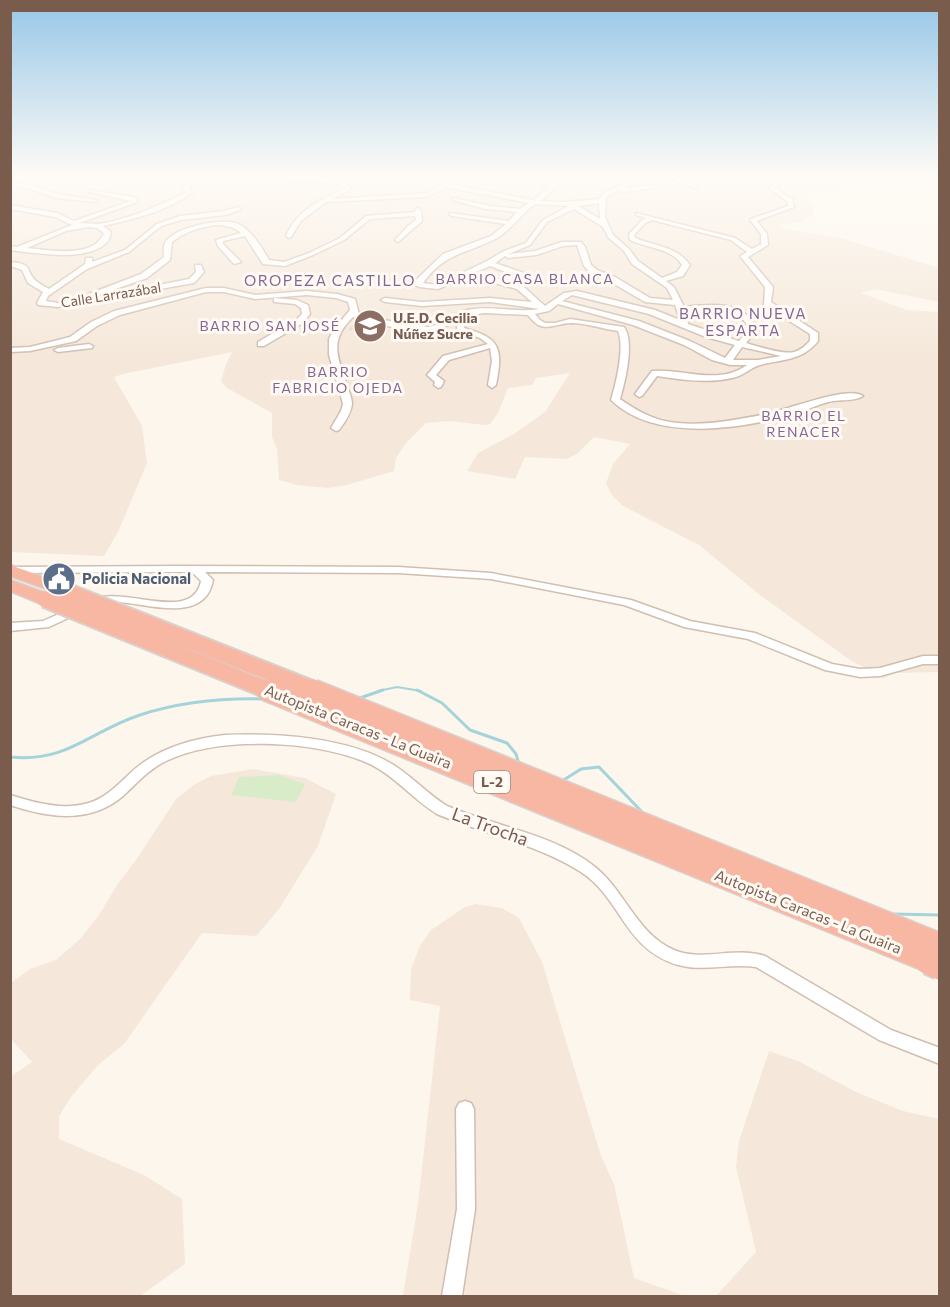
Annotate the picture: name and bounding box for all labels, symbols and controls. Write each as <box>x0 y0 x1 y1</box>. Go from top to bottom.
district label: BARRIO CASA BLANCA <box>436 270 614 287</box>
district label: OROPEZA CASTILLO <box>244 271 416 289</box>
street label: Calle Larrazábal <box>60 278 162 311</box>
district label: BARRIO NUEVA ESPARTA <box>679 304 807 339</box>
school or university icon: U.E.D. Cecilia Núñez Sucre <box>352 308 388 344</box>
place label: U.E.D. Cecilia Núñez Sucre <box>393 309 478 342</box>
district label: BARRIO SAN JOSÉ <box>199 317 341 334</box>
district label: BARRIO FABRICIO OJEDA <box>272 363 404 396</box>
district label: BARRIO EL RENACER <box>761 407 847 440</box>
public building icon: Policia Nacional <box>41 561 77 597</box>
place label: Policia Nacional <box>82 569 191 587</box>
street label: Autopista Caracas - La Guaira <box>262 680 454 772</box>
road number: L-2 <box>474 771 510 793</box>
street label: La Trocha <box>449 802 531 850</box>
street label: Autopista Caracas - La Guaira <box>712 865 904 957</box>

